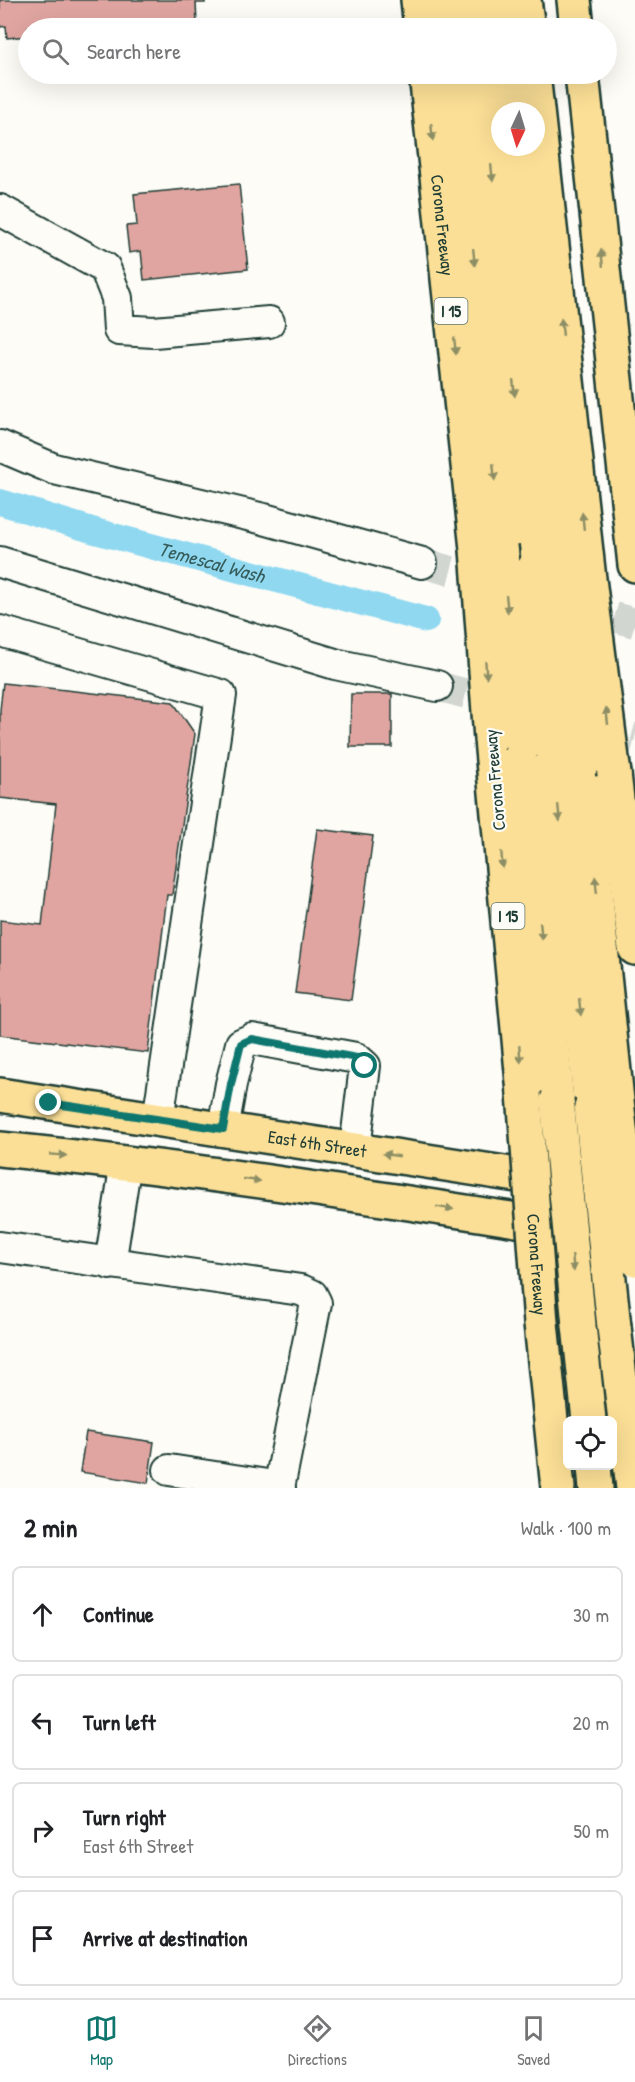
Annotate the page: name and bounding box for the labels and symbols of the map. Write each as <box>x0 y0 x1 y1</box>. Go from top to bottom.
north arrow <box>491 102 545 156</box>
one-way arrow <box>427 122 437 141</box>
one-way arrow <box>487 164 497 183</box>
street label: Corona Freeway <box>425 173 461 277</box>
one-way arrow <box>469 248 479 267</box>
one-way arrow <box>597 248 607 267</box>
road number: I 15 <box>434 298 468 324</box>
one-way arrow <box>558 317 567 336</box>
one-way arrow <box>450 337 460 356</box>
one-way arrow <box>509 379 519 398</box>
one-way arrow <box>489 463 499 482</box>
one-way arrow <box>578 511 588 530</box>
water label: Temescal Wash <box>156 535 269 589</box>
one-way arrow <box>502 595 512 614</box>
one-way arrow <box>481 660 491 679</box>
one-way arrow <box>602 706 612 725</box>
street label: Corona Freeway <box>478 728 511 832</box>
one-way arrow <box>554 804 564 823</box>
one-way arrow <box>497 851 507 870</box>
one-way arrow <box>591 875 601 894</box>
road number: I 15 <box>492 903 524 929</box>
one-way arrow <box>536 922 546 941</box>
one-way arrow <box>576 997 585 1016</box>
one-way arrow <box>515 1045 525 1064</box>
route start <box>351 1052 377 1078</box>
route end <box>35 1089 61 1115</box>
street label: East 6th Street <box>266 1124 369 1164</box>
one-way arrow <box>49 1150 68 1160</box>
one-way arrow <box>381 1150 400 1159</box>
one-way arrow <box>242 1175 261 1184</box>
one-way arrow <box>435 1204 454 1213</box>
street label: Corona Freeway <box>521 1213 553 1317</box>
one-way arrow <box>568 1253 578 1272</box>

